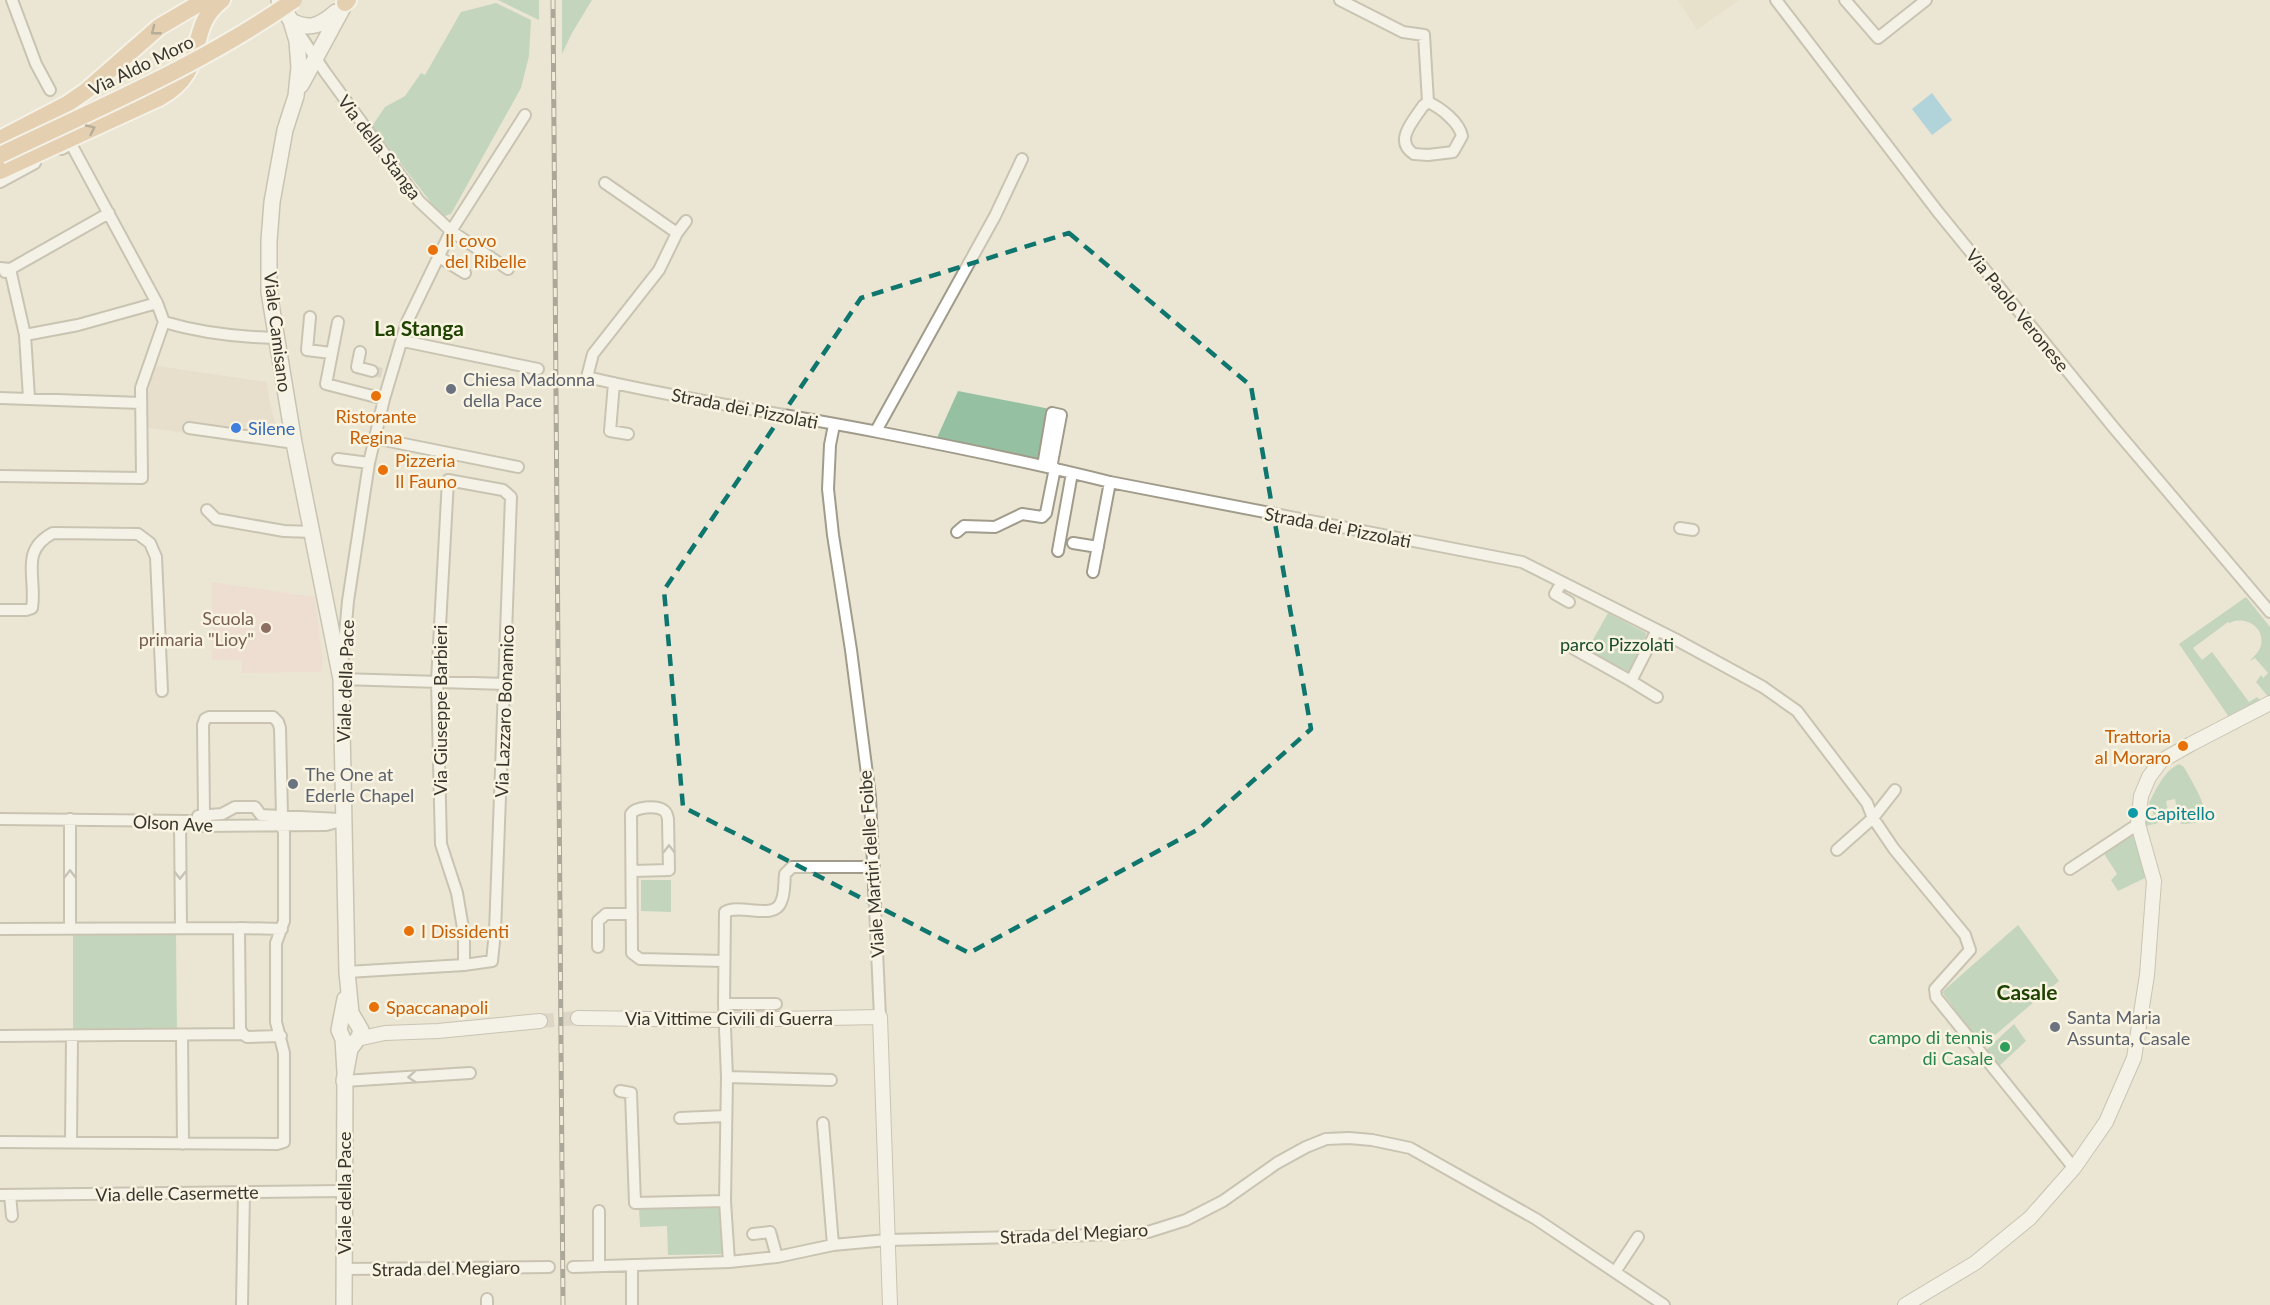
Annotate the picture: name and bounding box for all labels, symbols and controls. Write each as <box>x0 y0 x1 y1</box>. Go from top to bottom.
one-way arrow <box>151 24 162 35</box>
street label: Via Aldo Moro <box>85 30 197 100</box>
street label: Via della Stanga <box>334 91 426 203</box>
one-way arrow <box>85 124 96 136</box>
place label: Il covo del Ribelle <box>445 229 527 272</box>
marker: Il covo del Ribelle <box>426 243 440 257</box>
street label: Via Paolo Veronese <box>1962 244 2074 376</box>
street label: Viale Camisano <box>260 271 296 393</box>
district label: La Stanga <box>374 315 464 340</box>
place label: Chiesa Madonna della Pace <box>463 368 595 411</box>
marker: Chiesa Madonna della Pace <box>444 382 458 396</box>
street label: Strada dei Pizzolati <box>670 383 820 433</box>
marker: Ristorante Regina <box>369 389 383 403</box>
place label: Ristorante Regina <box>335 405 417 448</box>
place label: Silene <box>248 417 295 439</box>
marker: Silene <box>229 421 243 435</box>
place label: Pizzeria Il Fauno <box>395 449 457 492</box>
marker: Pizzeria Il Fauno <box>376 463 390 477</box>
street label: Strada dei Pizzolati <box>1263 502 1413 552</box>
place label: Scuola primaria "Lioy" <box>139 607 254 650</box>
street label: Viale della Pace <box>332 619 358 743</box>
marker: Scuola primaria "Lioy" <box>259 621 273 635</box>
street label: Via Lazzaro Bonamico <box>490 624 518 798</box>
street label: Via Giuseppe Barbieri <box>429 625 451 795</box>
park label: parco Pizzolati <box>1560 633 1674 655</box>
place label: Trattoria al Moraro <box>2095 725 2171 768</box>
marker: Trattoria al Moraro <box>2176 739 2190 753</box>
place label: The One at Ederle Chapel <box>305 763 414 806</box>
street label: Viale Martiri delle Foibe <box>853 769 889 959</box>
marker: The One at Ederle Chapel <box>286 777 300 791</box>
place label: Capitello <box>2145 802 2215 824</box>
marker: Capitello <box>2126 806 2140 820</box>
street label: Olson Ave <box>132 810 214 836</box>
one-way arrow <box>663 844 675 853</box>
one-way arrow <box>64 870 76 879</box>
one-way arrow <box>174 870 186 879</box>
place label: I Dissidenti <box>421 920 509 942</box>
marker: I Dissidenti <box>402 924 416 938</box>
district label: Casale <box>1997 979 2057 1004</box>
place label: Spaccanapoli <box>386 996 488 1018</box>
marker: Spaccanapoli <box>367 1000 381 1014</box>
place label: Santa Maria Assunta, Casale <box>2067 1006 2190 1049</box>
street label: Via Vittime Civili di Guerra <box>625 1007 833 1029</box>
marker: Santa Maria Assunta, Casale <box>2048 1020 2062 1034</box>
place label: campo di tennis di Casale <box>1869 1026 1993 1069</box>
marker: campo di tennis di Casale <box>1998 1040 2012 1054</box>
one-way arrow <box>407 1070 416 1083</box>
street label: Viale della Pace <box>333 1132 355 1254</box>
street label: Via delle Casermette <box>95 1181 259 1205</box>
street label: Strada del Megiaro <box>999 1218 1149 1248</box>
street label: Strada del Megiaro <box>372 1256 520 1280</box>

